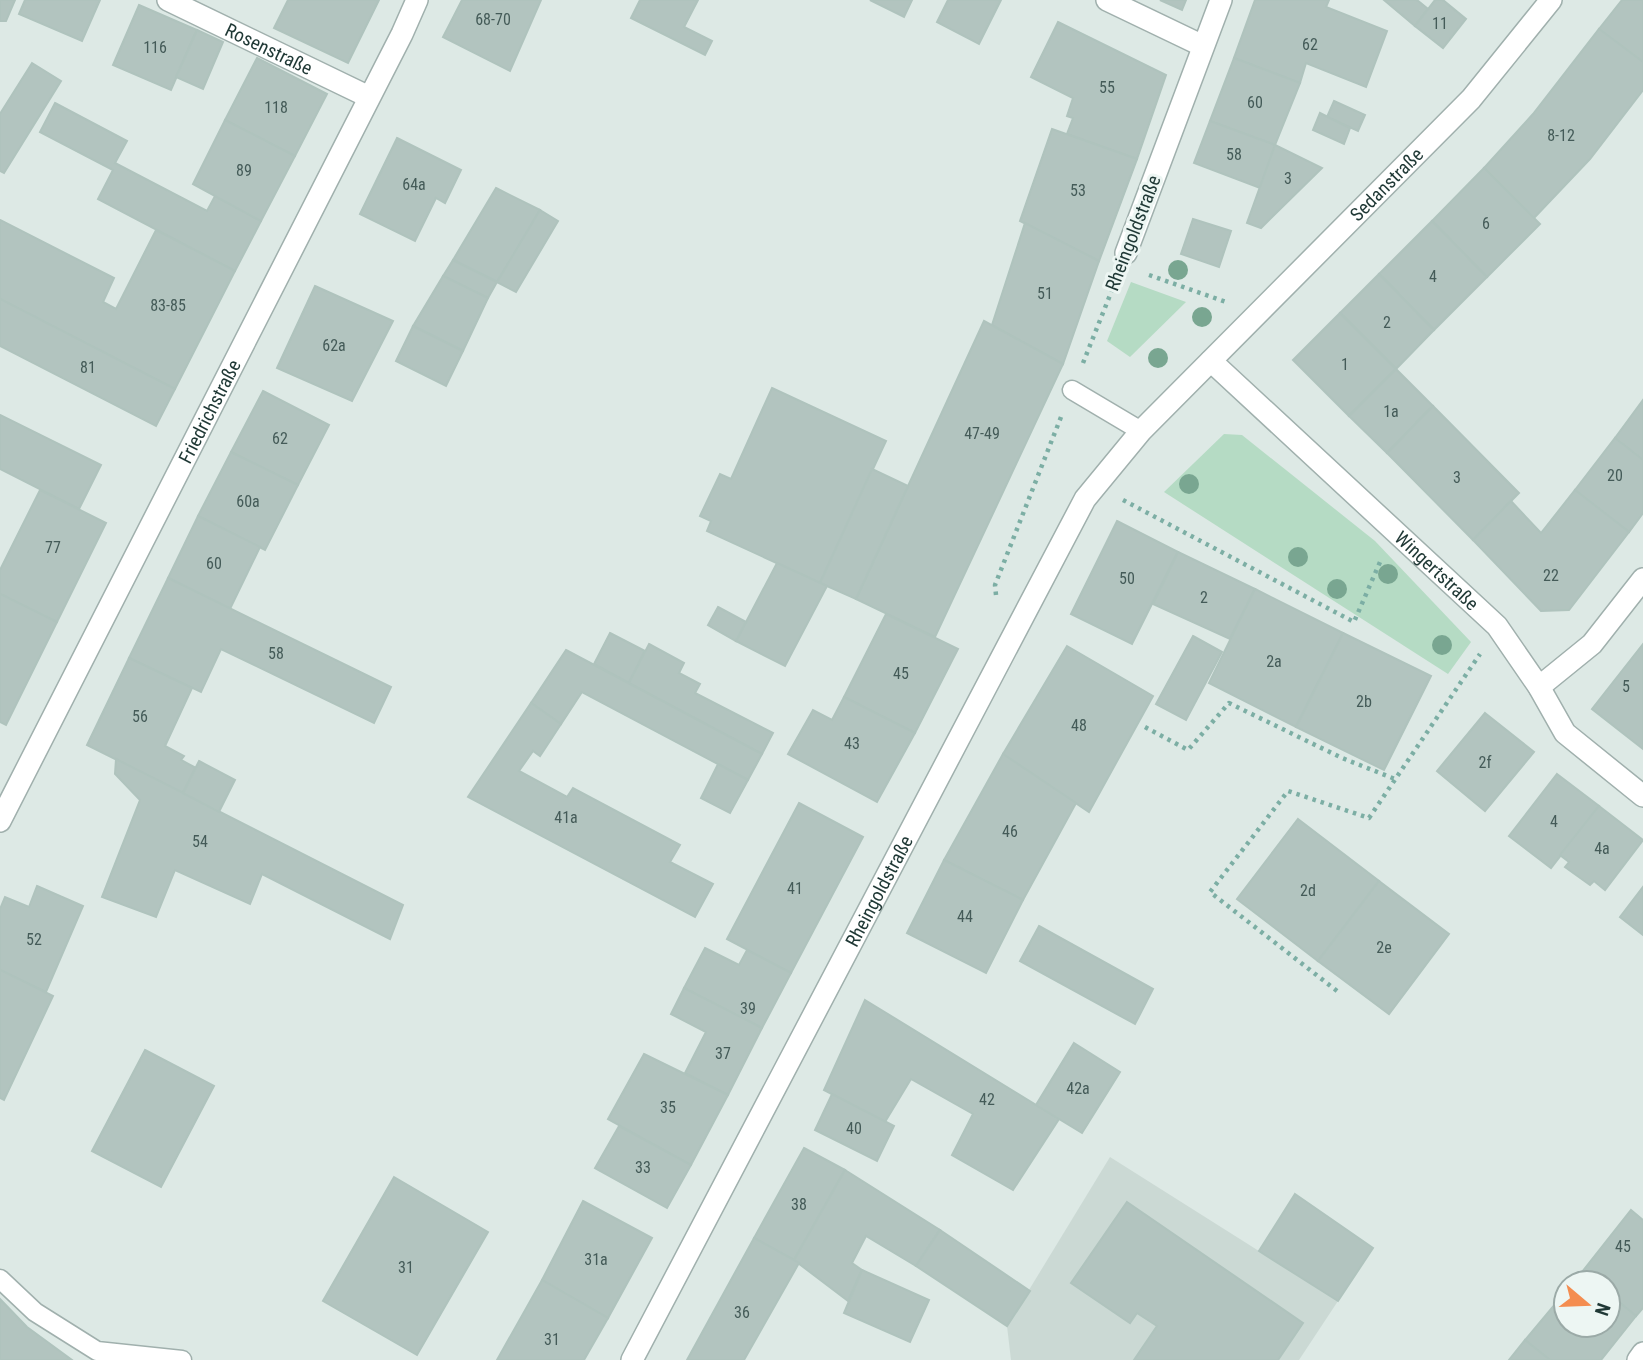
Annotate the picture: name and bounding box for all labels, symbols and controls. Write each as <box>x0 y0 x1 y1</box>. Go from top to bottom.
house number: 68-70 <box>475 10 511 29</box>
house number: 11 <box>1432 14 1448 33</box>
street label: Rosenstraße <box>222 18 316 80</box>
house number: 62 <box>1302 35 1318 54</box>
house number: 116 <box>143 38 167 57</box>
house number: 55 <box>1099 78 1115 97</box>
house number: 60 <box>1247 93 1263 112</box>
house number: 118 <box>264 98 288 117</box>
house number: 8-12 <box>1547 126 1575 145</box>
street label: Sedanstraße <box>1345 143 1428 226</box>
house number: 58 <box>1226 145 1242 164</box>
house number: 89 <box>236 161 252 180</box>
house number: 3 <box>1284 169 1292 188</box>
street label: Rheingoldstraße <box>1100 172 1166 294</box>
house number: 64a <box>402 175 426 194</box>
house number: 53 <box>1070 181 1086 200</box>
house number: 6 <box>1482 214 1490 233</box>
house number: 4 <box>1429 267 1437 286</box>
house number: 51 <box>1037 284 1053 303</box>
house number: 83-85 <box>150 296 186 315</box>
house number: 2 <box>1383 313 1391 332</box>
house number: 62a <box>322 336 346 355</box>
house number: 1 <box>1341 355 1349 374</box>
street label: Friedrichstraße <box>173 356 245 467</box>
house number: 81 <box>80 358 96 377</box>
house number: 1a <box>1383 402 1399 421</box>
house number: 47-49 <box>964 424 1000 443</box>
house number: 62 <box>272 429 288 448</box>
house number: 20 <box>1607 466 1623 485</box>
house number: 3 <box>1453 468 1461 487</box>
house number: 60a <box>236 492 260 511</box>
street label: Wingertstraße <box>1390 526 1484 615</box>
house number: 77 <box>45 538 61 557</box>
house number: 60 <box>206 554 222 573</box>
house number: 22 <box>1543 566 1559 585</box>
house number: 50 <box>1119 569 1135 588</box>
house number: 2 <box>1200 588 1208 607</box>
house number: 58 <box>268 644 284 663</box>
house number: 2a <box>1266 652 1282 671</box>
house number: 45 <box>893 664 909 683</box>
house number: 5 <box>1622 677 1630 696</box>
house number: 2b <box>1356 692 1372 711</box>
house number: 56 <box>132 707 148 726</box>
house number: 48 <box>1071 716 1087 735</box>
house number: 43 <box>844 734 860 753</box>
house number: 2f <box>1479 753 1491 772</box>
house number: 41a <box>554 808 578 827</box>
house number: 4 <box>1550 812 1558 831</box>
house number: 46 <box>1002 822 1018 841</box>
street label: Rheingoldstraße <box>840 831 917 950</box>
house number: 54 <box>192 832 208 851</box>
house number: 4a <box>1594 839 1610 858</box>
house number: 41 <box>787 879 803 898</box>
house number: 2d <box>1300 881 1316 900</box>
house number: 44 <box>957 907 973 926</box>
house number: 52 <box>26 930 42 949</box>
house number: 2e <box>1376 938 1392 957</box>
house number: 39 <box>740 999 756 1018</box>
house number: 37 <box>715 1044 731 1063</box>
house number: 42a <box>1066 1079 1090 1098</box>
house number: 42 <box>979 1090 995 1109</box>
house number: 35 <box>660 1098 676 1117</box>
house number: 40 <box>846 1119 862 1138</box>
house number: 33 <box>635 1158 651 1177</box>
house number: 38 <box>791 1195 807 1214</box>
house number: 45 <box>1615 1237 1631 1256</box>
house number: 31a <box>584 1250 608 1269</box>
house number: 31 <box>398 1258 414 1277</box>
north arrow <box>1552 1269 1622 1339</box>
text: N <box>1590 1300 1615 1319</box>
house number: 36 <box>734 1303 750 1322</box>
house number: 31 <box>544 1330 560 1349</box>

